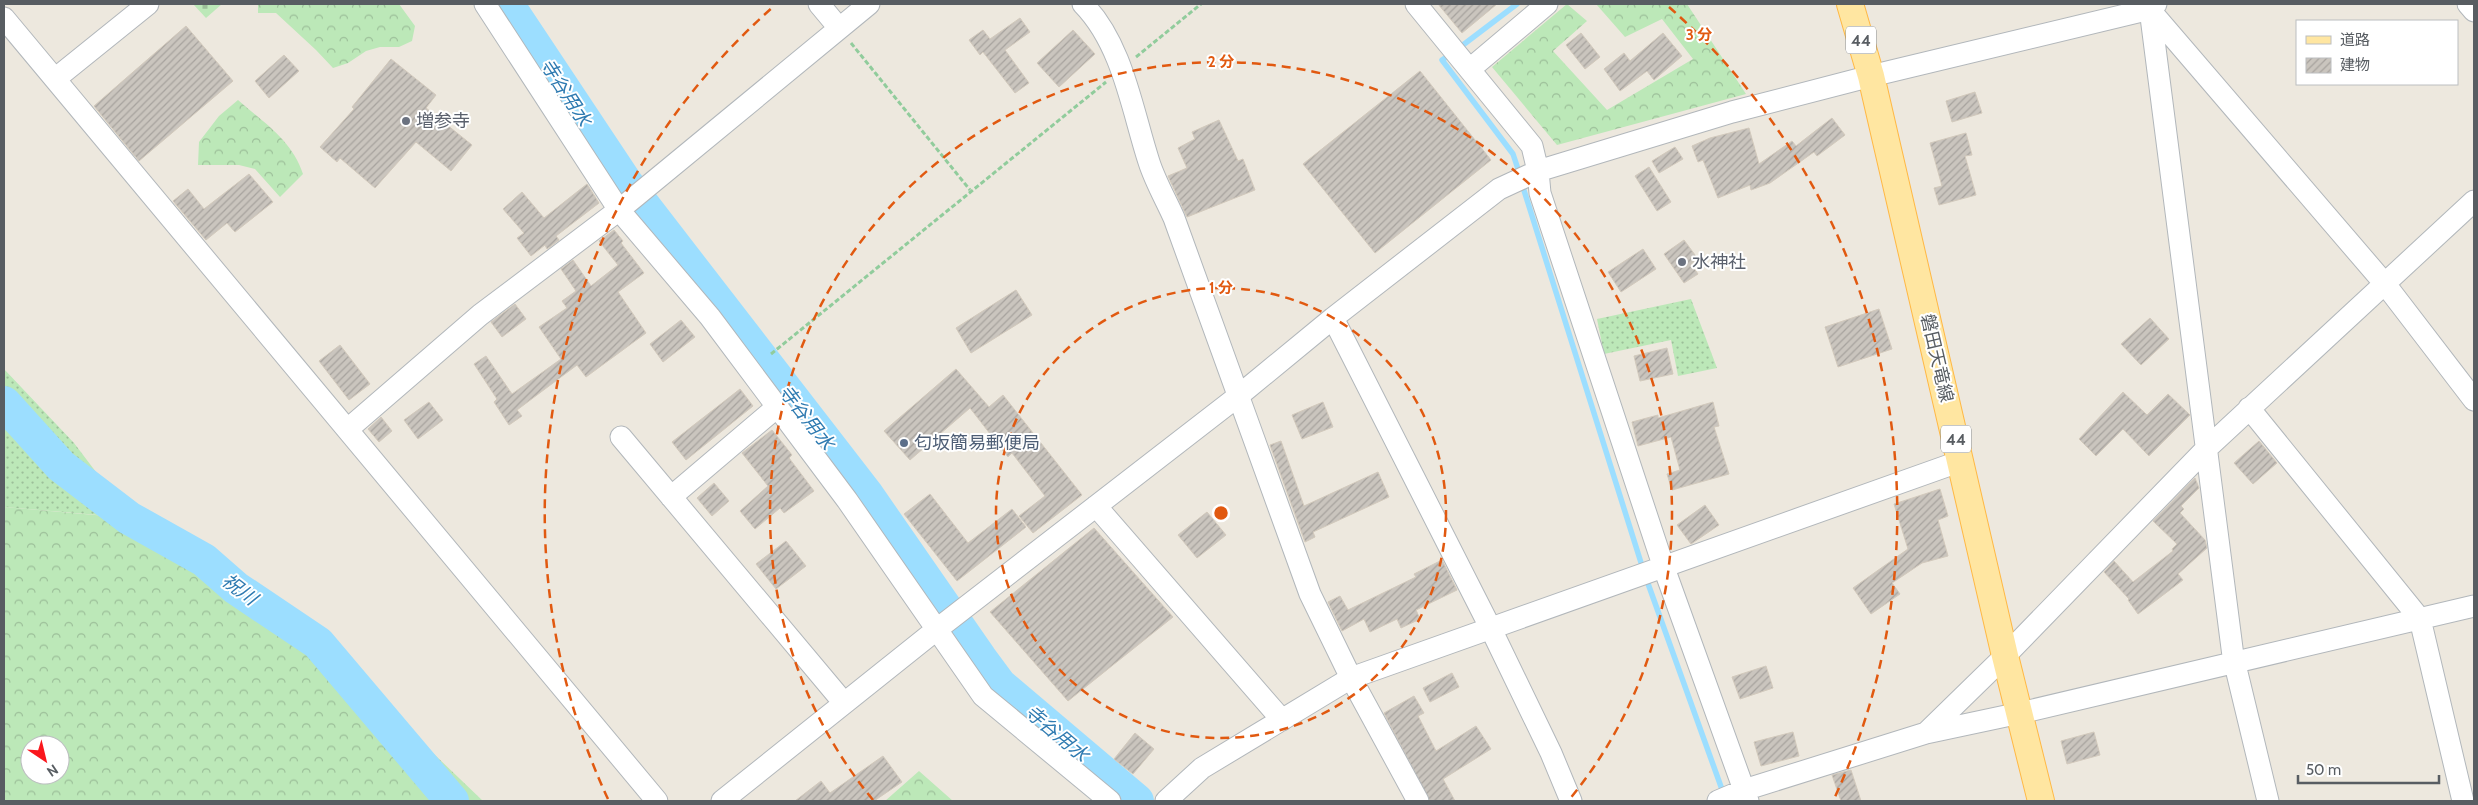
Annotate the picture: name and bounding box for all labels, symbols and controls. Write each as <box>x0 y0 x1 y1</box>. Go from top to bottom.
legend <box>2296 20 2458 85</box>
text: 3 分 <box>1686 26 1712 44</box>
road number: 44 <box>1846 26 1876 54</box>
text: 道路 <box>2340 31 2370 49</box>
text: 2 分 <box>1208 53 1234 71</box>
water label: 寺谷用水 <box>535 54 597 132</box>
text: 建物 <box>2340 56 2370 74</box>
place label: 増参寺 <box>416 110 470 132</box>
marker: 増参寺 <box>400 115 412 127</box>
place label: 水神社 <box>1692 251 1746 273</box>
marker: 水神社 <box>1676 256 1688 268</box>
text: 1 分 <box>1209 279 1233 297</box>
street label: 磐田天竜線 <box>1916 312 1958 404</box>
water label: 寺谷用水 <box>774 380 840 456</box>
road number: 44 <box>1941 426 1971 452</box>
place label: 匂坂簡易郵便局 <box>914 432 1040 454</box>
marker: 匂坂簡易郵便局 <box>898 437 910 449</box>
centre of rings <box>1212 504 1230 522</box>
water label: 祝川 <box>218 569 263 611</box>
water label: 寺谷用水 <box>1020 700 1095 768</box>
north arrow <box>20 735 70 785</box>
scale bar <box>2298 752 2439 784</box>
text: N <box>43 760 62 781</box>
text: 50 m <box>2306 761 2341 779</box>

